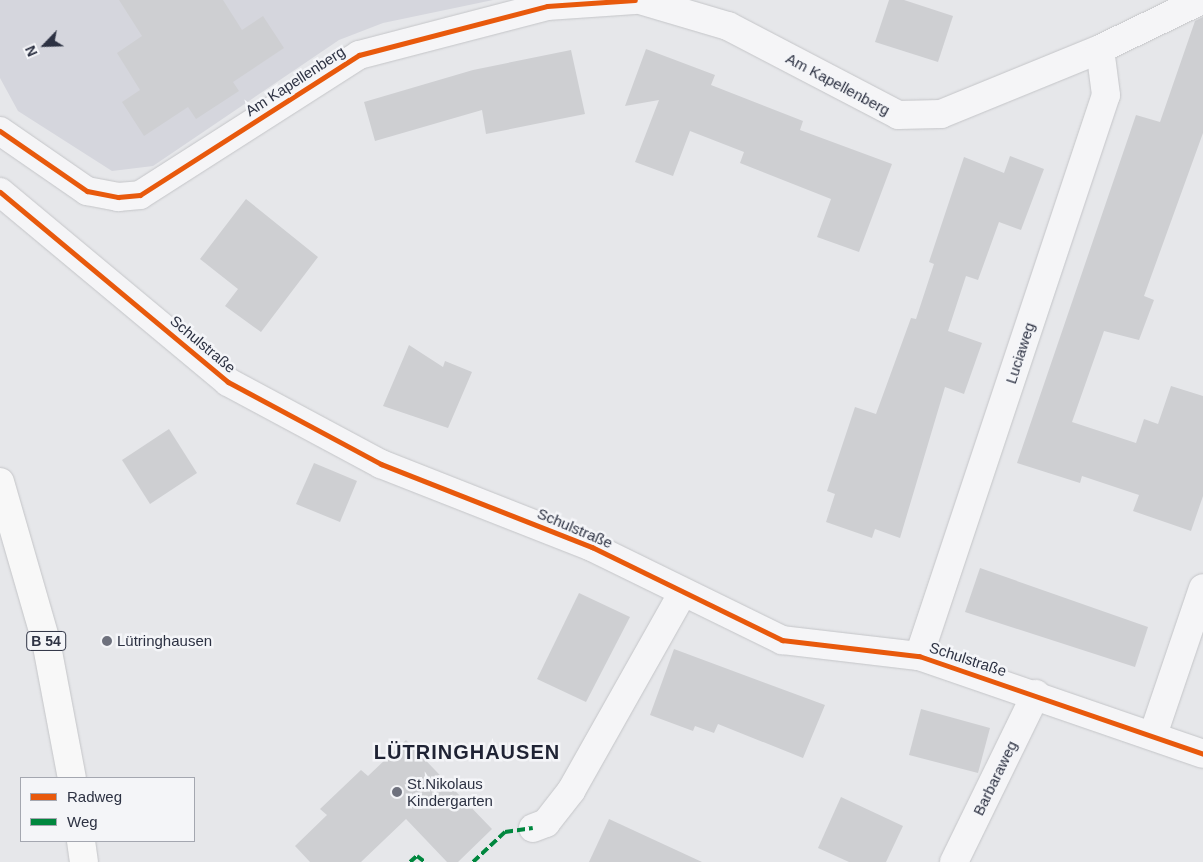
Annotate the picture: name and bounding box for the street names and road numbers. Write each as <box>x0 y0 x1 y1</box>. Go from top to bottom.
street label: Am Kapellenberg <box>242 42 348 120</box>
street label: Am Kapellenberg <box>783 49 893 119</box>
street label: Schulstraße <box>167 311 239 377</box>
street label: Luciaweg <box>1002 320 1038 386</box>
street label: Schulstraße <box>535 504 615 552</box>
road number: B 54 <box>26 630 66 652</box>
street label: Schulstraße <box>927 638 1009 680</box>
street label: Barbaraweg <box>969 738 1021 818</box>

